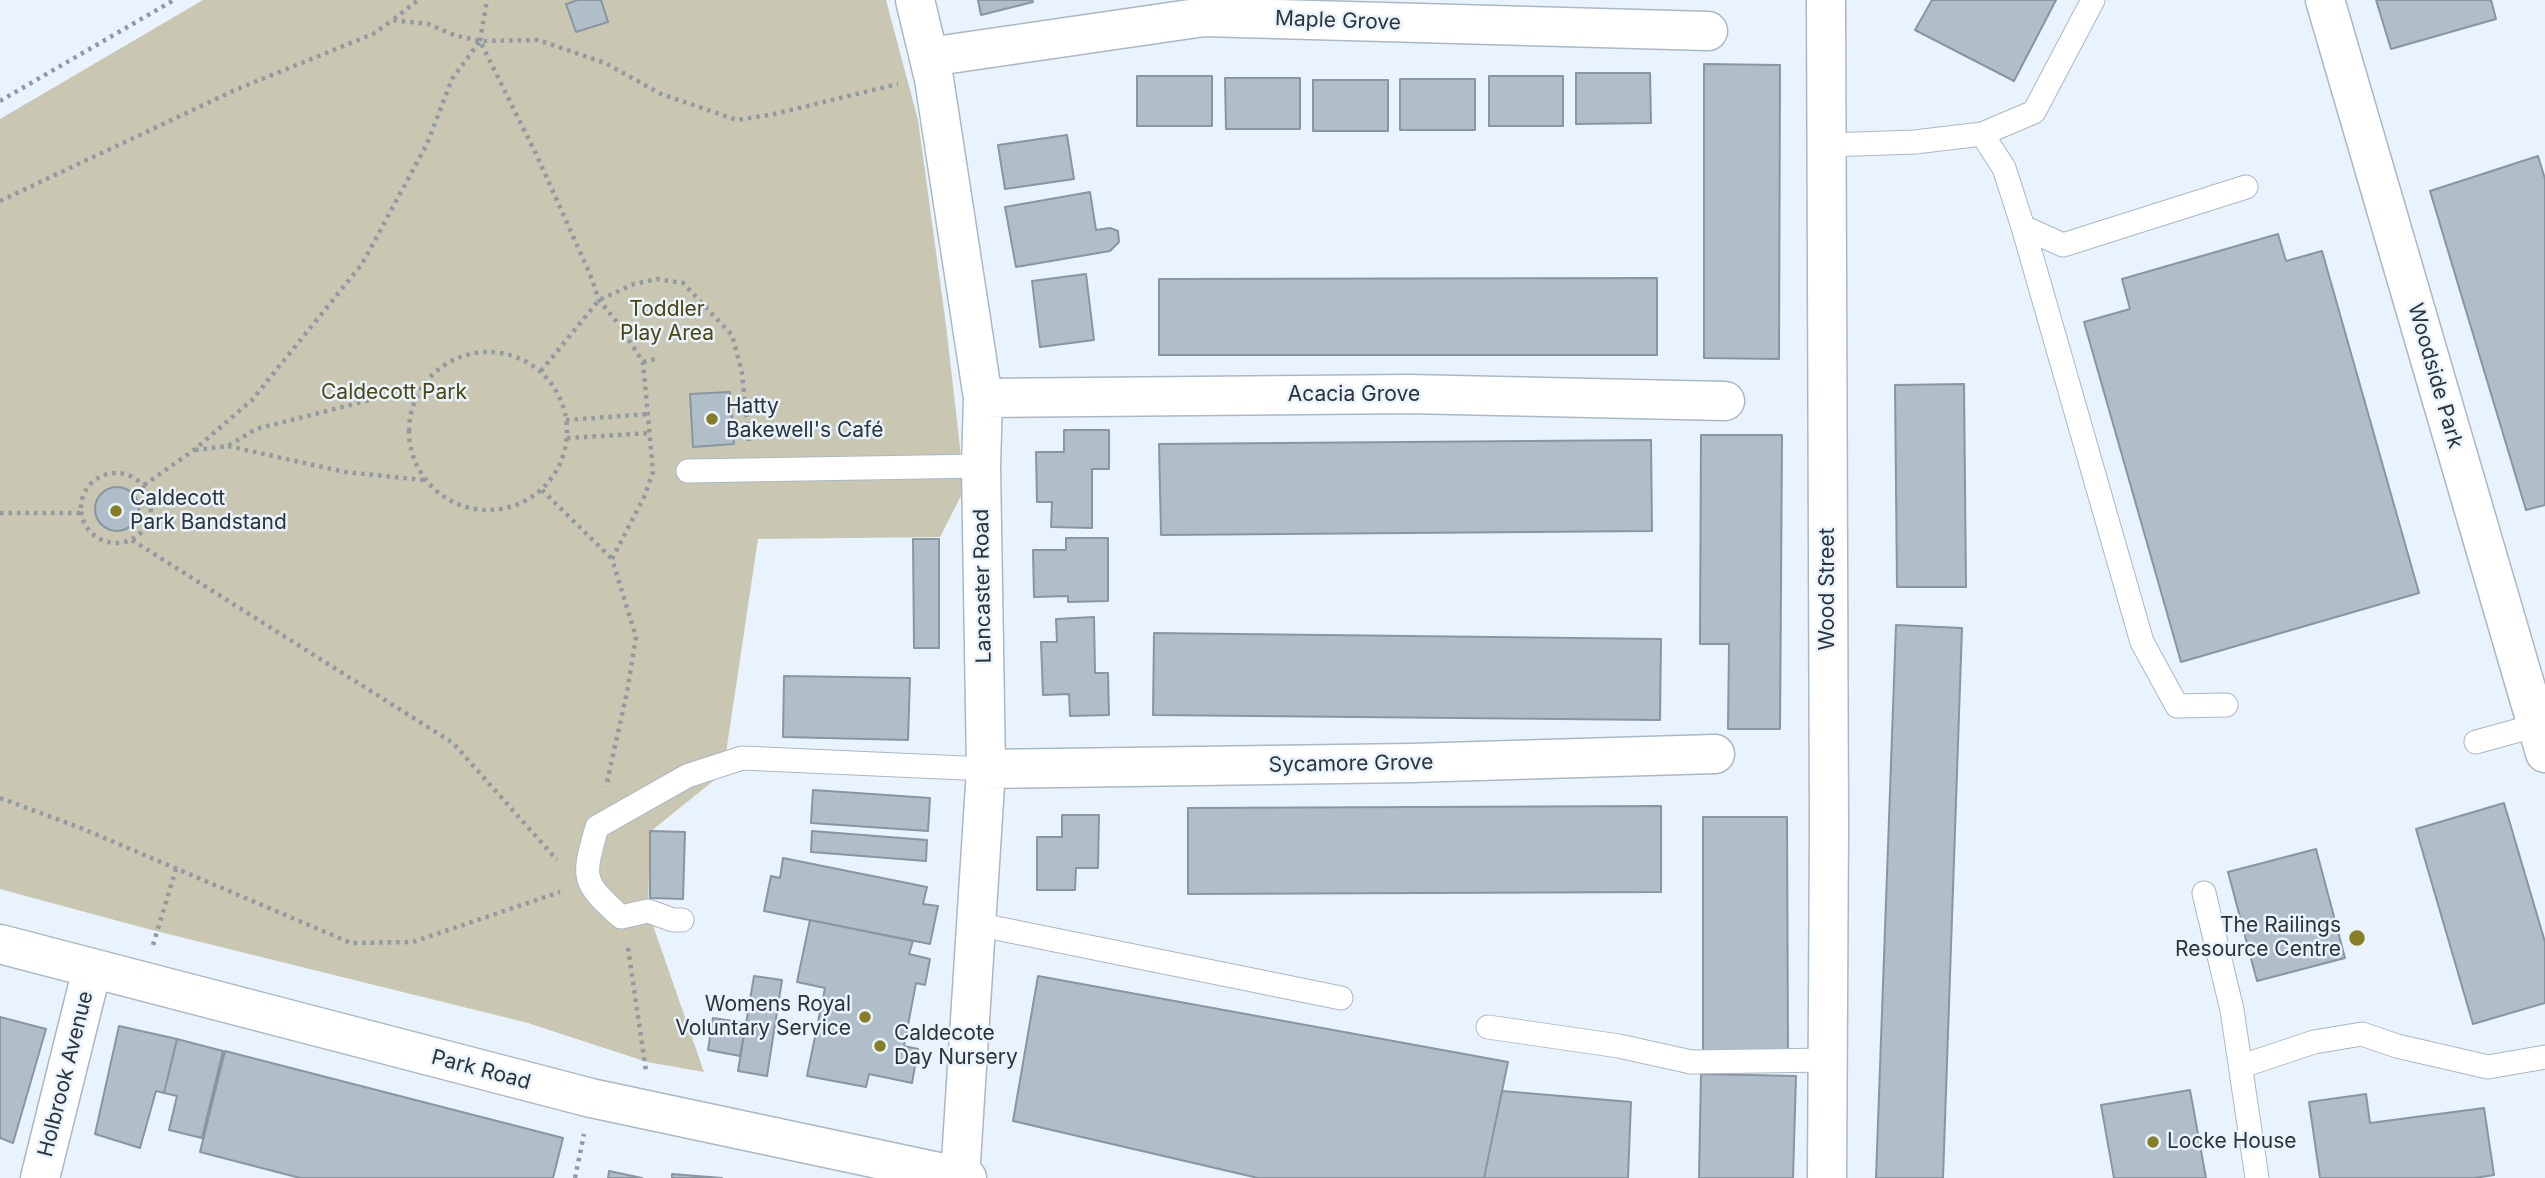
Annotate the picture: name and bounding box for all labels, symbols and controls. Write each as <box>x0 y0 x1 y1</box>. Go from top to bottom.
street label: Maple Grove <box>1275 6 1401 36</box>
park label: Toddler Play Area <box>620 297 714 347</box>
street label: Woodside Park <box>2402 301 2468 451</box>
park label: Caldecott Park <box>321 380 467 406</box>
street label: Acacia Grove <box>1288 382 1420 408</box>
place label: Hatty Bakewell's Café <box>726 394 883 444</box>
marker: Hatty Bakewell's Café <box>704 411 720 427</box>
place label: Caldecott Park Bandstand <box>130 486 287 536</box>
marker: Caldecott Park Bandstand <box>108 503 124 519</box>
street label: Lancaster Road <box>969 509 997 663</box>
street label: Wood Street <box>1815 528 1841 650</box>
street label: Sycamore Grove <box>1268 750 1434 778</box>
place label: The Railings Resource Centre <box>2175 913 2341 963</box>
marker: The Railings Resource Centre <box>2347 928 2367 948</box>
street label: Holbrook Avenue <box>33 988 99 1160</box>
place label: Womens Royal Voluntary Service <box>675 992 851 1042</box>
marker: Womens Royal Voluntary Service <box>857 1009 873 1025</box>
place label: Caldecote Day Nursery <box>894 1021 1018 1071</box>
marker: Caldecote Day Nursery <box>872 1038 888 1054</box>
street label: Park Road <box>429 1045 533 1095</box>
place label: Locke House <box>2167 1129 2297 1155</box>
marker: Locke House <box>2145 1134 2161 1150</box>

